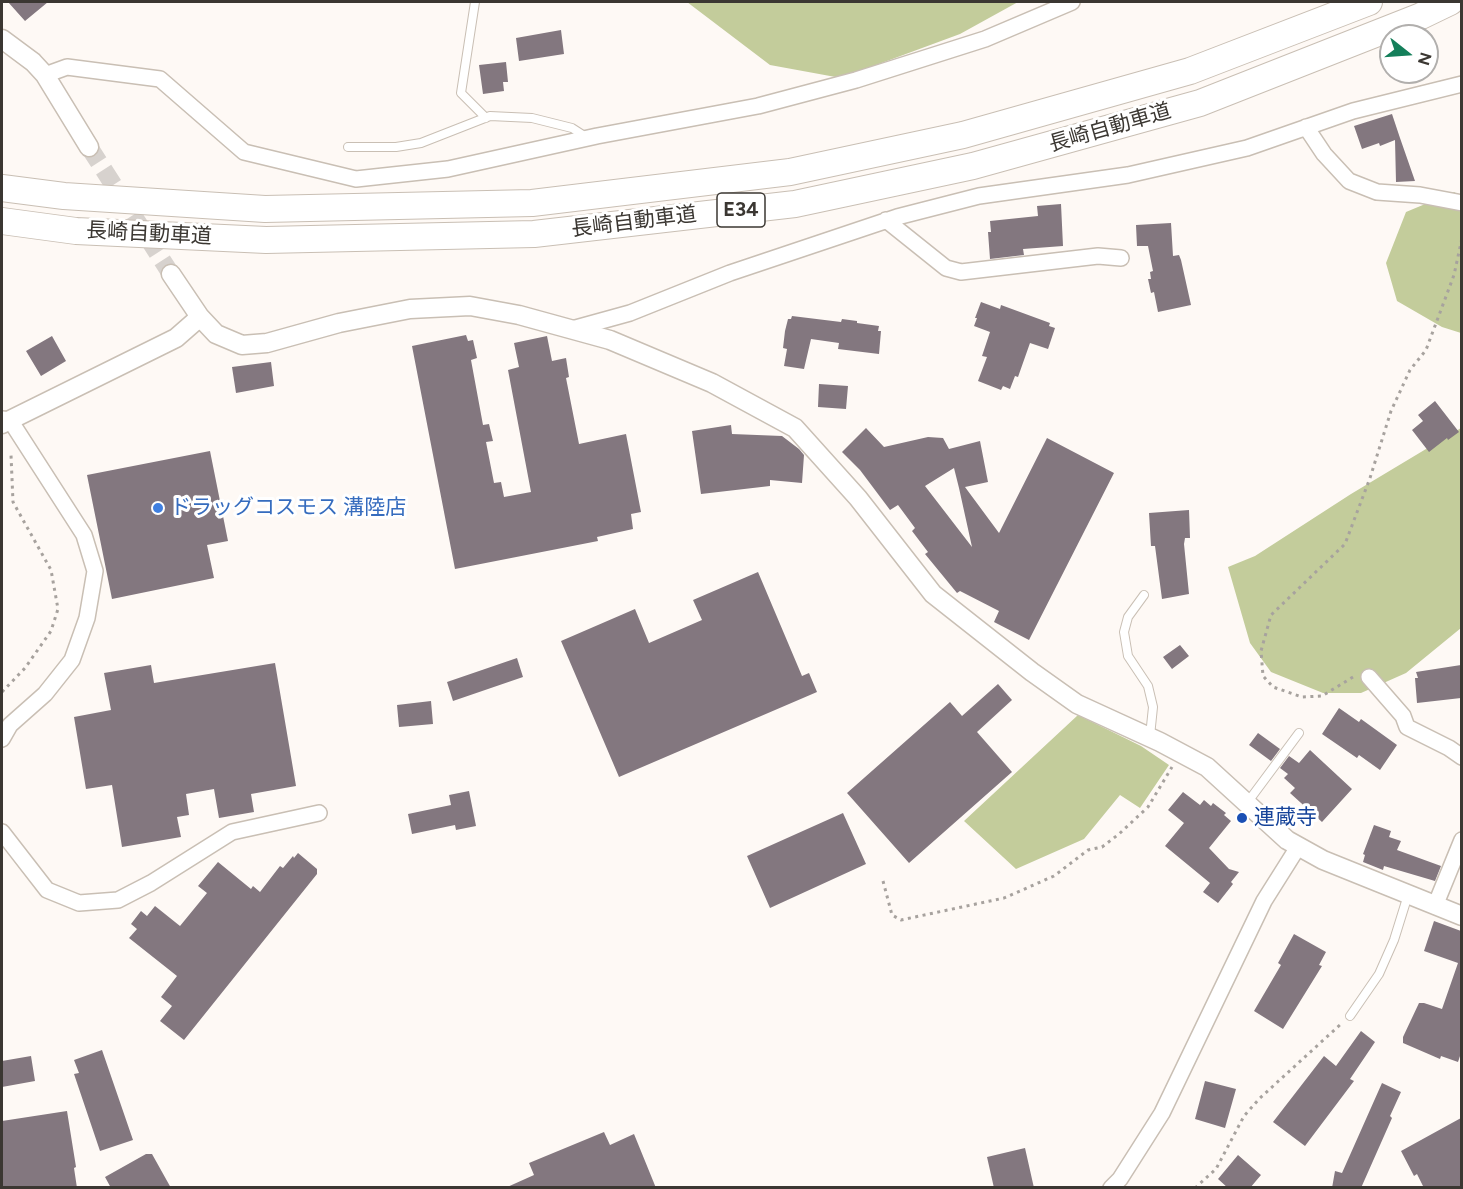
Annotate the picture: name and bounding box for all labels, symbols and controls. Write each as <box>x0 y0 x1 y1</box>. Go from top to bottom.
north arrow <box>1379 24 1439 84</box>
text: N <box>1414 50 1436 68</box>
street label: 長崎自動車道 <box>1046 99 1174 157</box>
road number: E34 <box>717 193 765 227</box>
street label: 長崎自動車道 <box>570 202 698 242</box>
street label: 長崎自動車道 <box>85 218 213 250</box>
place label: ドラッグコスモス 溝陸店 <box>170 495 406 521</box>
marker: ドラッグコスモス 溝陸店 <box>151 501 165 515</box>
place label: 連蔵寺 <box>1254 805 1317 831</box>
marker: 連蔵寺 <box>1235 811 1249 825</box>

